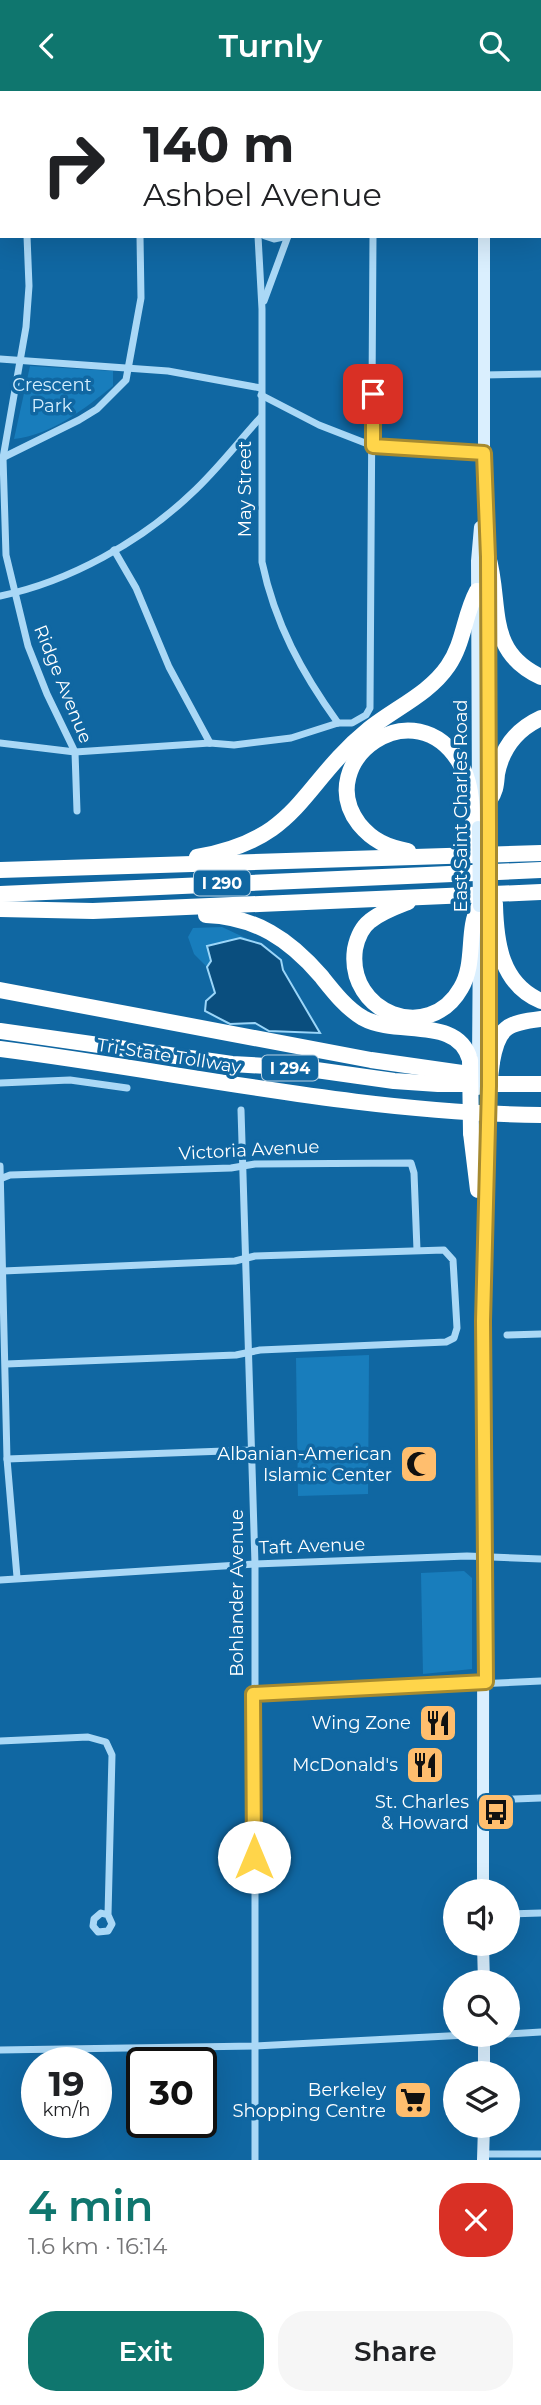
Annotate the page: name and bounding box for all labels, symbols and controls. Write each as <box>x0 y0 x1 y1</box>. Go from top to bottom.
text: Turnly <box>219 26 322 65</box>
icon: back <box>28 27 66 65</box>
icon: search <box>475 27 513 65</box>
text: 140 m <box>143 115 295 174</box>
icon: right <box>28 119 119 210</box>
text: Ashbel Avenue <box>143 175 382 214</box>
pin <box>343 364 403 424</box>
park label: Crescent Park <box>12 374 92 417</box>
icon: arrive <box>354 375 392 413</box>
street label: May Street <box>234 441 256 537</box>
street label: Ridge Avenue <box>29 622 97 747</box>
street label: East Saint Charles Road <box>450 700 472 912</box>
road number: I 290 <box>194 870 250 895</box>
street label: Tri-State Tollway <box>95 1034 243 1078</box>
road number: I 294 <box>262 1056 318 1081</box>
street label: Victoria Avenue <box>178 1135 320 1165</box>
place label: Albanian-American Islamic Center <box>217 1443 392 1486</box>
mosque icon: Albanian-American Islamic Center <box>398 1443 440 1485</box>
street label: Bohlander Avenue <box>226 1509 248 1677</box>
street label: Taft Avenue <box>258 1533 366 1559</box>
restaurant icon: Wing Zone <box>417 1702 459 1744</box>
place label: Wing Zone <box>311 1712 411 1734</box>
restaurant icon: McDonald's <box>404 1744 446 1786</box>
place label: McDonald's <box>292 1754 398 1776</box>
place label: St. Charles & Howard <box>375 1791 469 1834</box>
bus stop icon: St. Charles & Howard <box>475 1791 517 1833</box>
position arrow <box>217 1820 291 1894</box>
map controls <box>443 1879 520 2138</box>
button: sound <box>443 1879 520 1956</box>
button: search <box>443 1970 520 2047</box>
speed limit sign: 30 <box>126 2047 217 2138</box>
button: layers <box>443 2061 520 2138</box>
text: 19 <box>48 2062 85 2105</box>
place label: Berkeley Shopping Centre <box>232 2079 386 2122</box>
supermarket icon: Berkeley Shopping Centre <box>392 2079 434 2121</box>
text: km/h <box>42 2099 91 2121</box>
text: 4 min <box>28 2180 153 2232</box>
button: close <box>439 2183 513 2257</box>
text: 1.6 km · 16:14 <box>28 2232 167 2260</box>
button: Exit <box>28 2311 264 2391</box>
button: Share <box>278 2311 513 2391</box>

